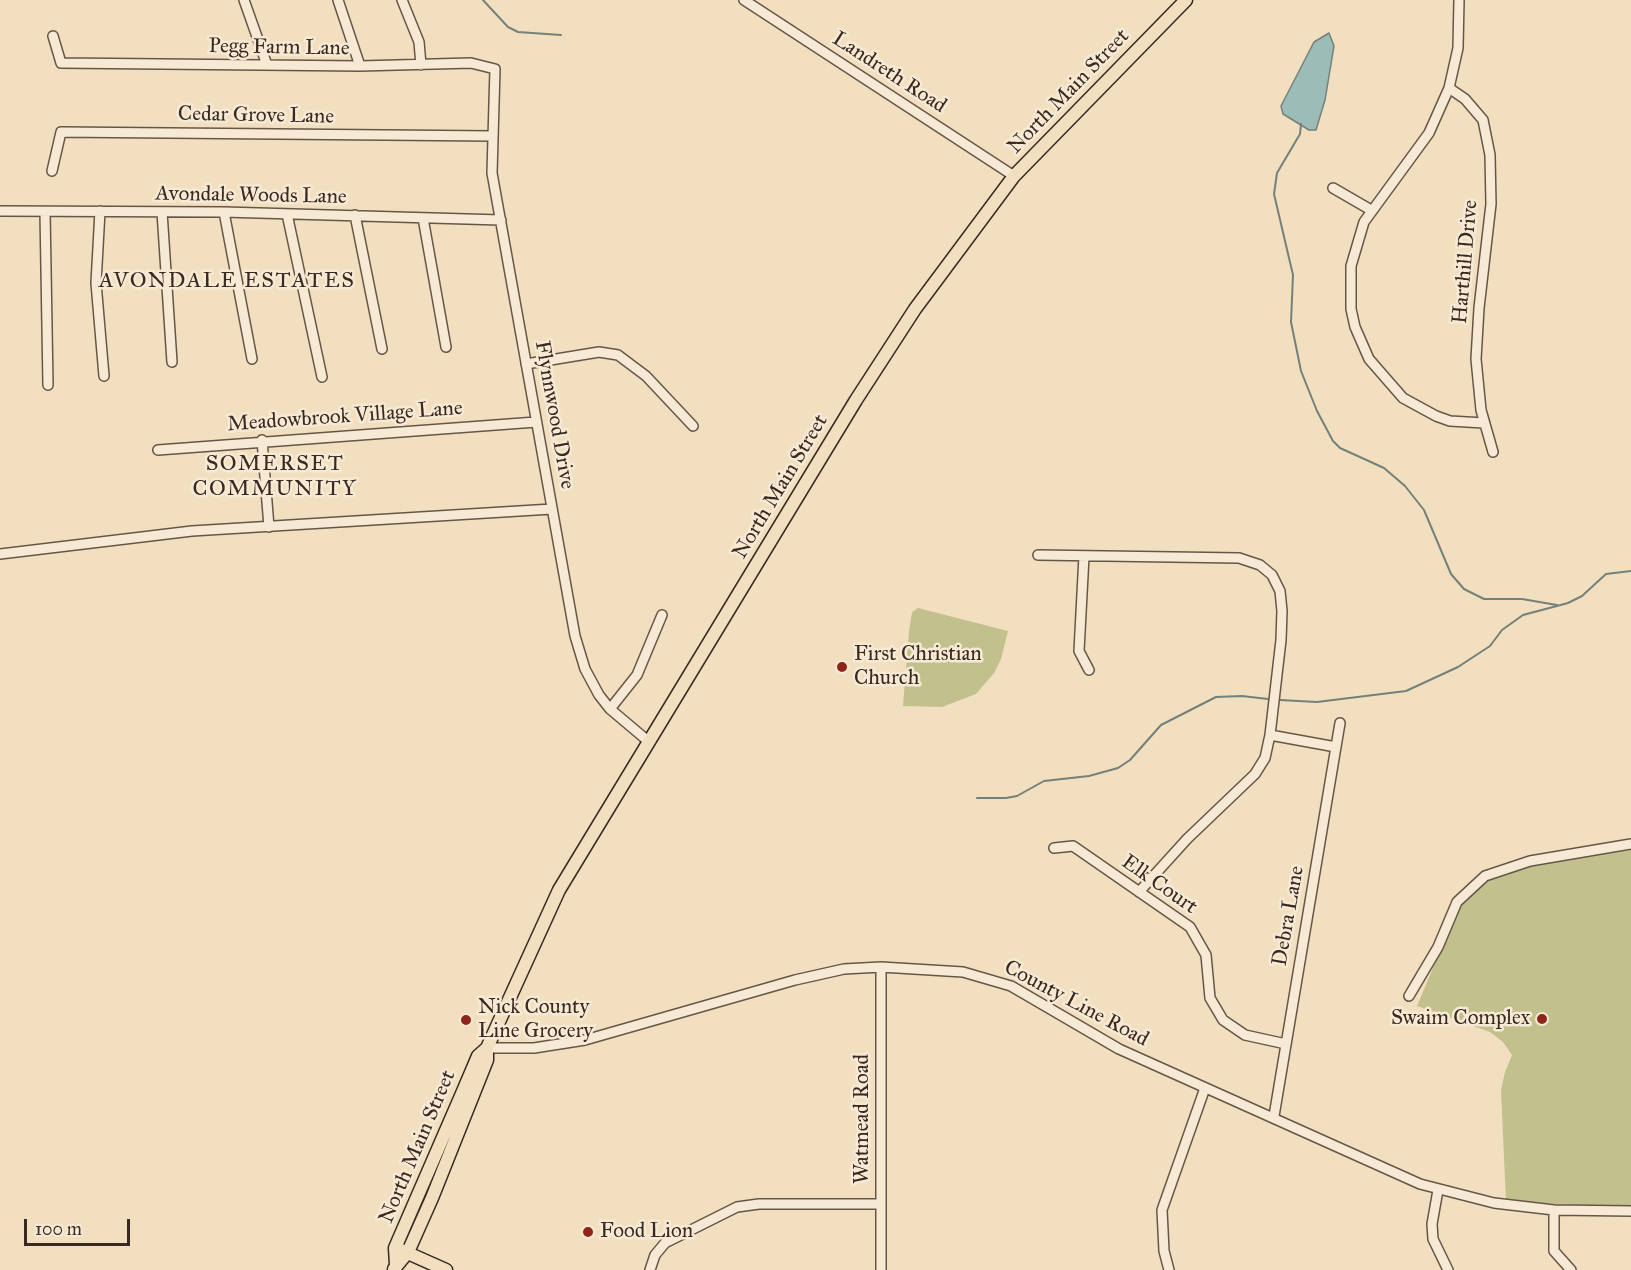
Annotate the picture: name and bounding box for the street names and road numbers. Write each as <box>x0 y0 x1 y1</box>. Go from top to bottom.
street label: North Main Street <box>1003 24 1135 160</box>
street label: Landreth Road <box>827 27 951 119</box>
street label: Pegg Farm Lane <box>208 34 350 62</box>
street label: Cedar Grove Lane <box>178 102 334 130</box>
street label: Avondale Woods Lane <box>155 182 347 210</box>
street label: Harthill Drive <box>1448 199 1484 325</box>
street label: Flynnwood Drive <box>529 339 579 491</box>
street label: Meadowbrook Village Lane <box>227 396 463 438</box>
street label: North Main Street <box>728 410 834 564</box>
street label: Elk Court <box>1116 850 1202 920</box>
street label: Debra Lane <box>1268 864 1310 968</box>
street label: County Line Road <box>999 955 1153 1053</box>
street label: Watmead Road <box>850 1054 876 1184</box>
street label: North Main Street <box>374 1067 462 1227</box>

